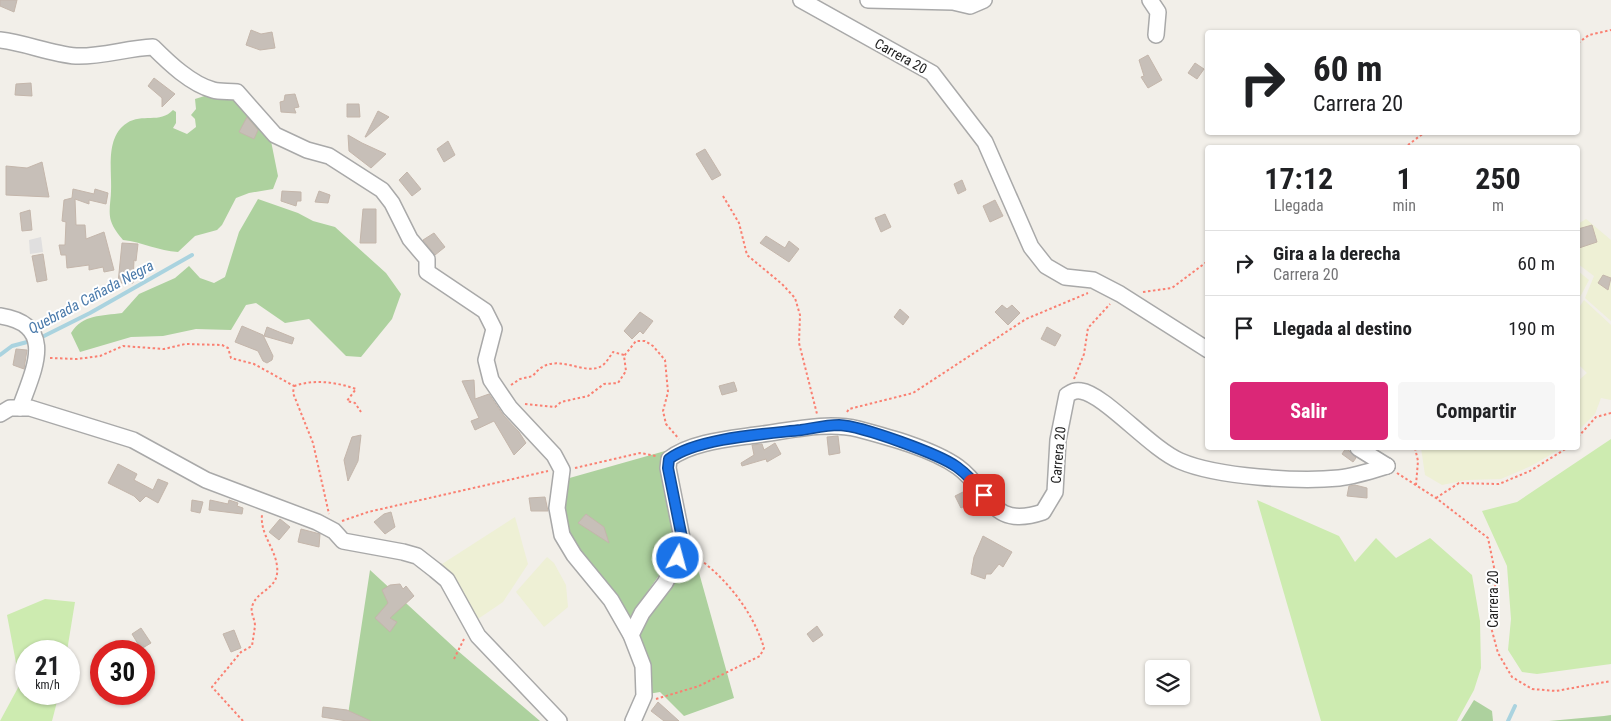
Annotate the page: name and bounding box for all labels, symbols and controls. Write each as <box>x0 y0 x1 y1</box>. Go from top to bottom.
street label: Carrera 20 <box>872 35 930 77</box>
text: 60 m <box>1313 49 1382 90</box>
icon: right <box>1230 50 1295 115</box>
text: Carrera 20 <box>1313 91 1403 116</box>
text: 17:12 <box>1264 161 1333 196</box>
text: 1 <box>1397 161 1412 196</box>
text: 250 <box>1475 161 1521 196</box>
text: Llegada <box>1274 196 1324 215</box>
text: min <box>1392 196 1416 215</box>
text: m <box>1492 196 1504 215</box>
text: Gira a la derecha <box>1273 242 1400 265</box>
icon: right <box>1230 249 1258 277</box>
text: 60 m <box>1518 252 1555 275</box>
water label: Quebrada Cañada Negra <box>25 256 157 338</box>
text: Carrera 20 <box>1273 265 1339 284</box>
icon: arrive <box>1230 314 1258 342</box>
text: Llegada al destino <box>1273 317 1412 340</box>
text: 190 m <box>1508 317 1555 340</box>
button: Salir <box>1230 382 1388 440</box>
button: Compartir <box>1398 382 1555 440</box>
street label: Carrera 20 <box>1048 426 1068 484</box>
pin <box>963 474 1005 516</box>
icon: arrive <box>970 481 998 509</box>
position arrow <box>651 531 703 583</box>
street label: Carrera 20 <box>1485 570 1501 628</box>
speed limit sign: 30 <box>90 640 155 705</box>
text: 21 <box>35 652 60 681</box>
map controls <box>1145 660 1190 705</box>
button: layers <box>1145 660 1190 705</box>
text: km/h <box>35 678 60 692</box>

